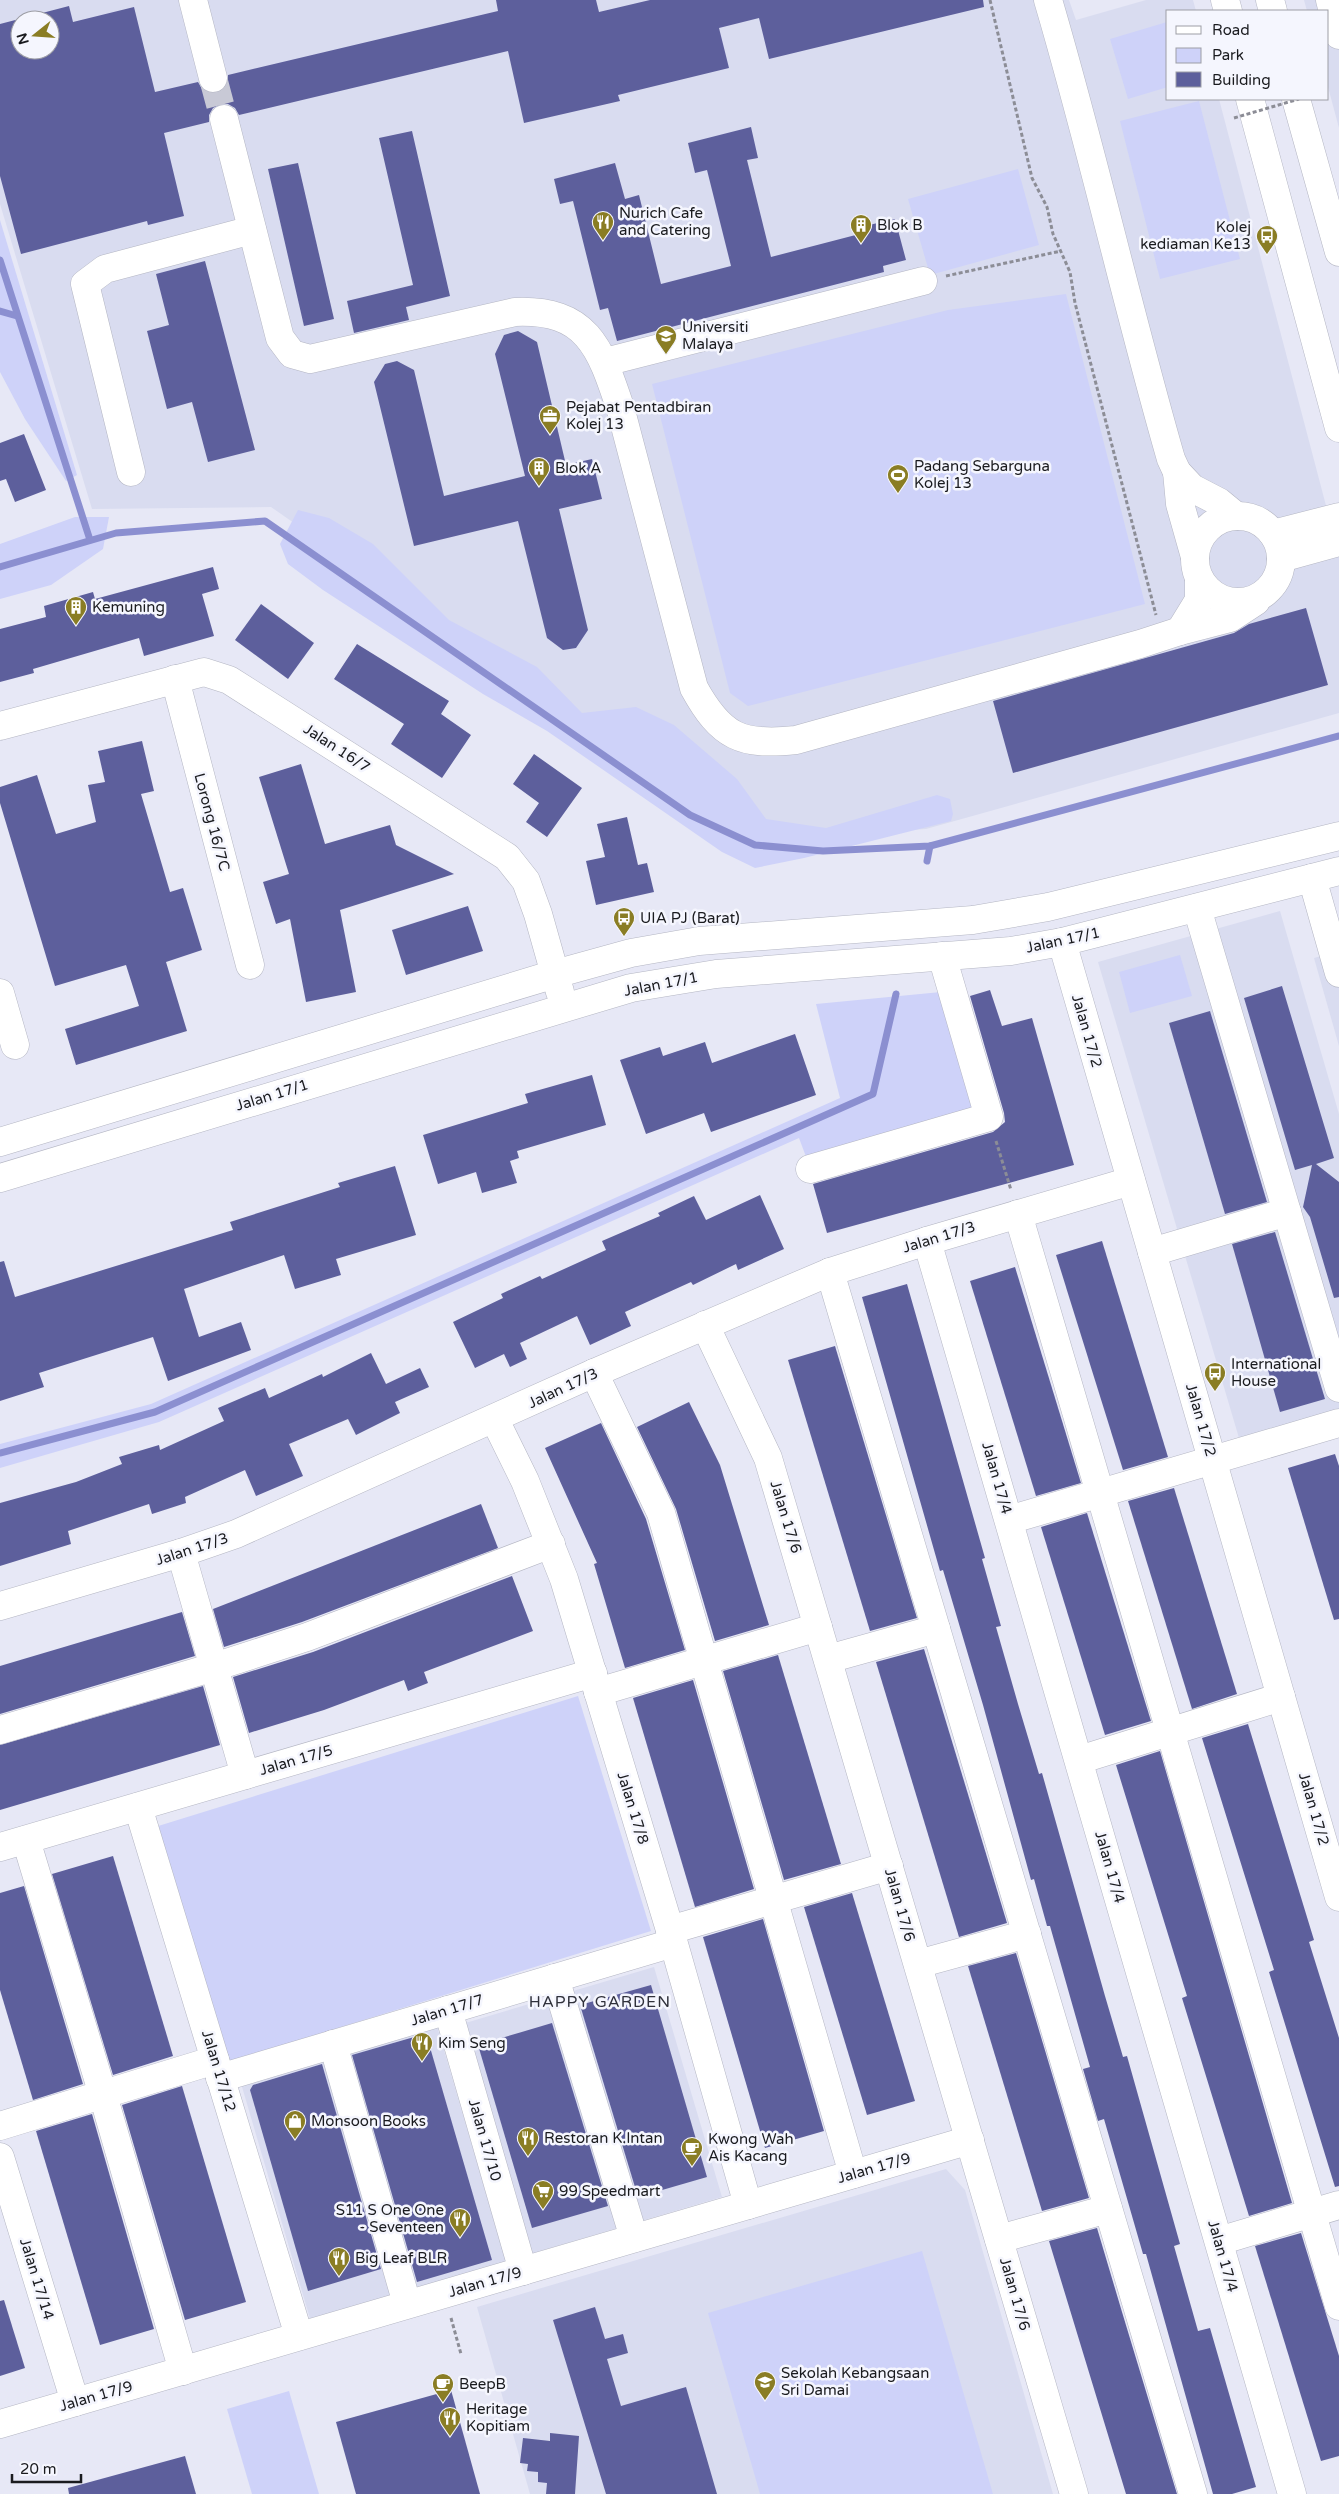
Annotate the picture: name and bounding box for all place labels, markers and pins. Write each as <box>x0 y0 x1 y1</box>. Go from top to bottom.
place label: Nurich Cafe and Catering <box>619 204 711 239</box>
restaurant icon: Nurich Cafe and Catering <box>591 210 615 241</box>
building icon: Blok B <box>849 213 873 244</box>
place label: Blok B <box>877 216 923 234</box>
place label: Kolej kediaman Ke13 <box>1140 218 1251 253</box>
bus stop icon: Kolej kediaman Ke13 <box>1255 224 1279 255</box>
place label: Universiti Malaya <box>682 318 748 353</box>
school or university icon: Universiti Malaya <box>654 324 678 355</box>
place label: Pejabat Pentadbiran Kolej 13 <box>566 398 711 433</box>
office icon: Pejabat Pentadbiran Kolej 13 <box>538 404 562 435</box>
building icon: Blok A <box>527 456 551 487</box>
place label: Padang Sebarguna Kolej 13 <box>914 457 1050 492</box>
place label: Blok A <box>555 459 601 477</box>
sports icon: Padang Sebarguna Kolej 13 <box>886 463 910 494</box>
building icon: Kemuning <box>64 595 88 626</box>
place label: Kemuning <box>92 598 165 616</box>
bus stop icon: UIA PJ (Barat) <box>612 906 636 937</box>
place label: UIA PJ (Barat) <box>640 909 740 927</box>
place label: International House <box>1231 1355 1321 1390</box>
bus stop icon: International House <box>1203 1361 1227 1392</box>
restaurant icon: Kim Seng <box>410 2031 434 2062</box>
place label: Kim Seng <box>438 2034 506 2052</box>
shop icon: Monsoon Books <box>283 2109 307 2140</box>
place label: Monsoon Books <box>311 2112 426 2130</box>
restaurant icon: Restoran K.Intan <box>516 2126 540 2157</box>
place label: Restoran K.Intan <box>544 2129 663 2147</box>
place label: Kwong Wah Ais Kacang <box>708 2130 794 2165</box>
cafe icon: Kwong Wah Ais Kacang <box>680 2136 704 2167</box>
supermarket icon: 99 Speedmart <box>531 2179 555 2210</box>
place label: 99 Speedmart <box>559 2182 661 2200</box>
place label: S11 S One One - Seventeen <box>336 2201 444 2236</box>
restaurant icon: S11 S One One - Seventeen <box>448 2207 472 2238</box>
restaurant icon: Big Leaf BLR <box>327 2246 351 2277</box>
place label: Big Leaf BLR <box>355 2249 447 2267</box>
place label: Sekolah Kebangsaan Sri Damai <box>781 2364 929 2399</box>
school or university icon: Sekolah Kebangsaan Sri Damai <box>753 2370 777 2401</box>
cafe icon: BeepB <box>431 2372 455 2403</box>
place label: BeepB <box>459 2375 506 2393</box>
place label: Heritage Kopitiam <box>466 2400 530 2435</box>
restaurant icon: Heritage Kopitiam <box>438 2406 462 2437</box>

